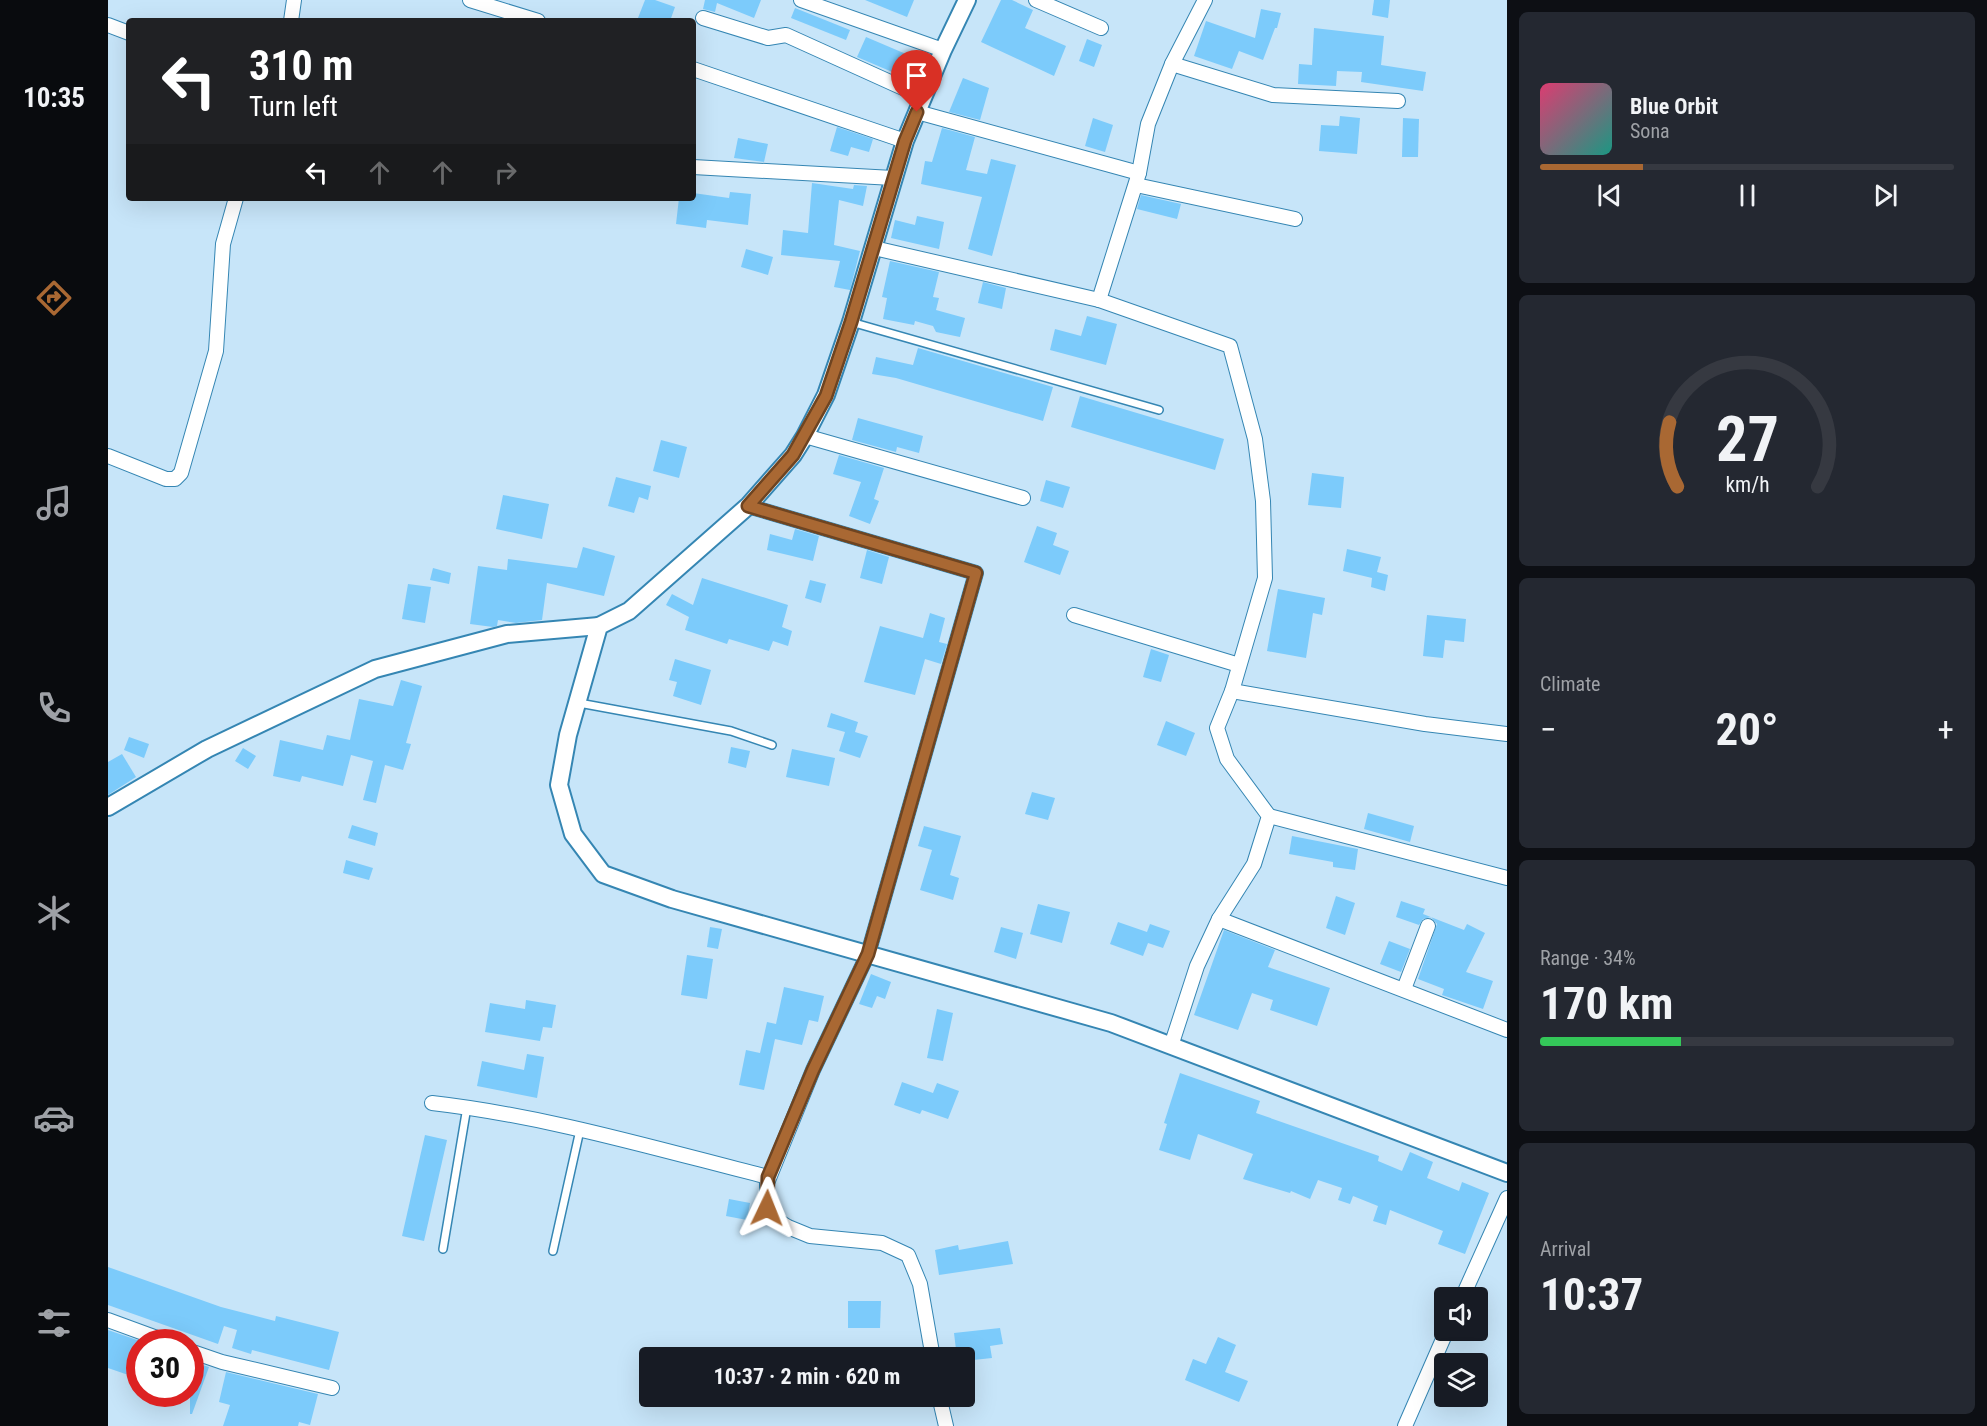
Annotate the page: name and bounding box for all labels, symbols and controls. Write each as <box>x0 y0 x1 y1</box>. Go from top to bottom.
text: 310 m <box>249 41 354 90</box>
icon: left <box>150 42 228 120</box>
pin <box>891 50 942 112</box>
icon: arrive <box>900 59 933 92</box>
text: 10:35 <box>23 82 85 114</box>
text: Turn left <box>249 91 338 123</box>
text: Blue Orbit <box>1630 94 1718 119</box>
text: Sona <box>1630 119 1670 143</box>
icon: left <box>300 156 333 189</box>
icon: ahead <box>363 156 396 189</box>
icon: ahead <box>426 156 459 189</box>
icon: right <box>489 156 522 189</box>
icon: previous <box>1593 179 1626 212</box>
icon: pause <box>1731 179 1764 212</box>
icon: next <box>1869 179 1902 212</box>
icon: directions <box>33 277 75 319</box>
text: 27 <box>1715 403 1779 476</box>
text: km/h <box>1725 473 1769 498</box>
icon: music <box>33 482 75 524</box>
text: Climate <box>1540 672 1600 696</box>
icon: phone <box>33 687 75 729</box>
text: 20° <box>1716 703 1779 756</box>
text: − <box>1540 710 1557 749</box>
text: + <box>1938 710 1954 749</box>
icon: climate <box>33 892 75 934</box>
text: Range · 34% <box>1540 946 1636 970</box>
text: 170 km <box>1540 977 1673 1030</box>
icon: car <box>33 1097 75 1139</box>
position arrow <box>735 1176 799 1240</box>
text: Arrival <box>1540 1237 1591 1261</box>
text: 10:37 <box>1540 1268 1643 1321</box>
map controls <box>1434 1287 1488 1407</box>
button: sound <box>1434 1287 1488 1341</box>
icon: filters <box>33 1302 75 1344</box>
speed limit sign: 30 <box>126 1329 204 1407</box>
button: layers <box>1434 1353 1488 1407</box>
text: 10:37 · 2 min · 620 m <box>714 1364 900 1389</box>

